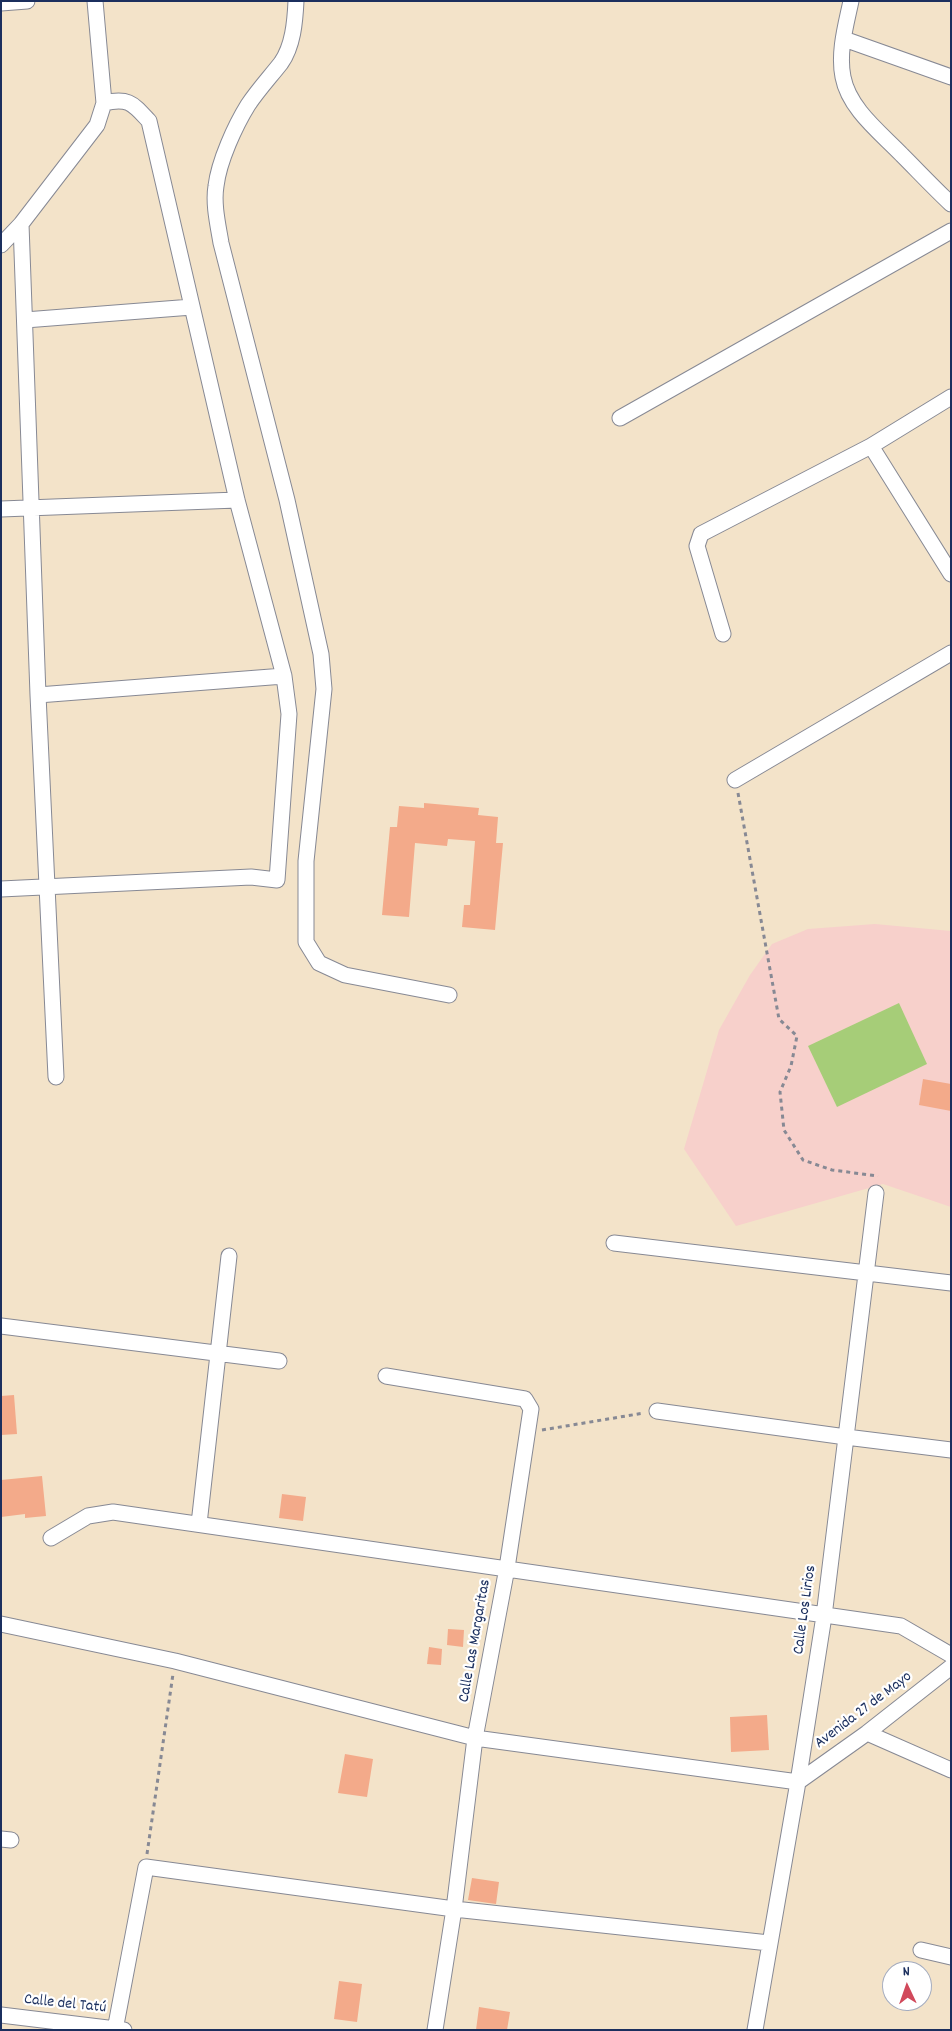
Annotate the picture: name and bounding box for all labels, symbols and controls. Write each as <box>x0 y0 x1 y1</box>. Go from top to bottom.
street label: Calle Los Lirios <box>790 1564 822 1656</box>
street label: Calle Las Margaritas <box>456 1578 496 1704</box>
street label: Avenida 27 de Mayo <box>812 1668 916 1754</box>
north arrow <box>882 1961 932 2011</box>
text: N <box>902 1962 910 1982</box>
street label: Calle del Tatú <box>23 1991 107 2019</box>

